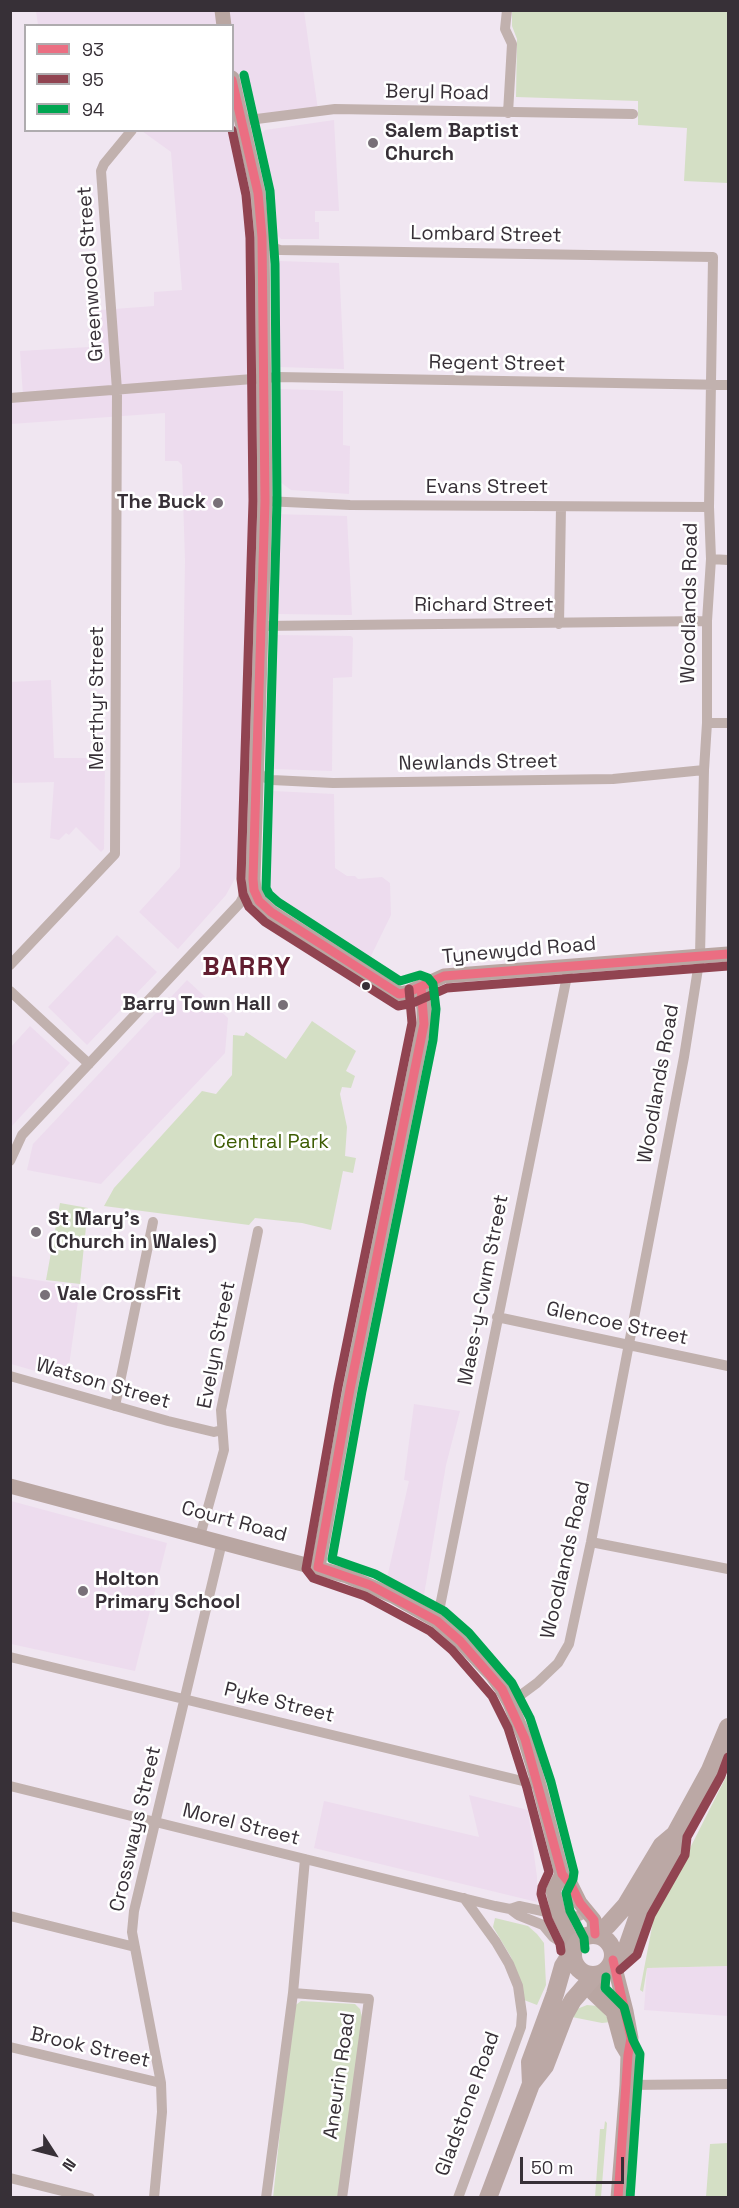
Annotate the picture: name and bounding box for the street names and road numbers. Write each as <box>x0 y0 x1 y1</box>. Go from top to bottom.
street label: Beryl Road <box>385 80 489 106</box>
street label: Greenwood Street <box>73 185 109 363</box>
street label: Lombard Street <box>410 222 562 248</box>
street label: Regent Street <box>429 351 565 377</box>
street label: Evans Street <box>426 476 548 500</box>
street label: Woodlands Road <box>677 522 703 684</box>
street label: Richard Street <box>414 594 554 618</box>
street label: Merthyr Street <box>86 626 110 770</box>
street label: Newlands Street <box>398 750 558 776</box>
street label: Tynewydd Road <box>441 932 597 970</box>
street label: Woodlands Road <box>633 1003 685 1165</box>
street label: Maes-y-Cwm Street <box>454 1193 514 1387</box>
street label: Evelyn Street <box>193 1279 241 1411</box>
street label: Glencoe Street <box>544 1297 690 1351</box>
street label: Watson Street <box>33 1353 173 1415</box>
street label: Woodlands Road <box>536 1479 596 1641</box>
street label: Court Road <box>179 1496 289 1548</box>
street label: Pyke Street <box>221 1678 337 1728</box>
street label: Crossways Street <box>105 1744 167 1914</box>
street label: Morel Street <box>180 1799 302 1851</box>
street label: Aneurin Road <box>319 2011 361 2141</box>
street label: Brook Street <box>28 2023 152 2073</box>
street label: Gladstone Road <box>431 2028 505 2180</box>

